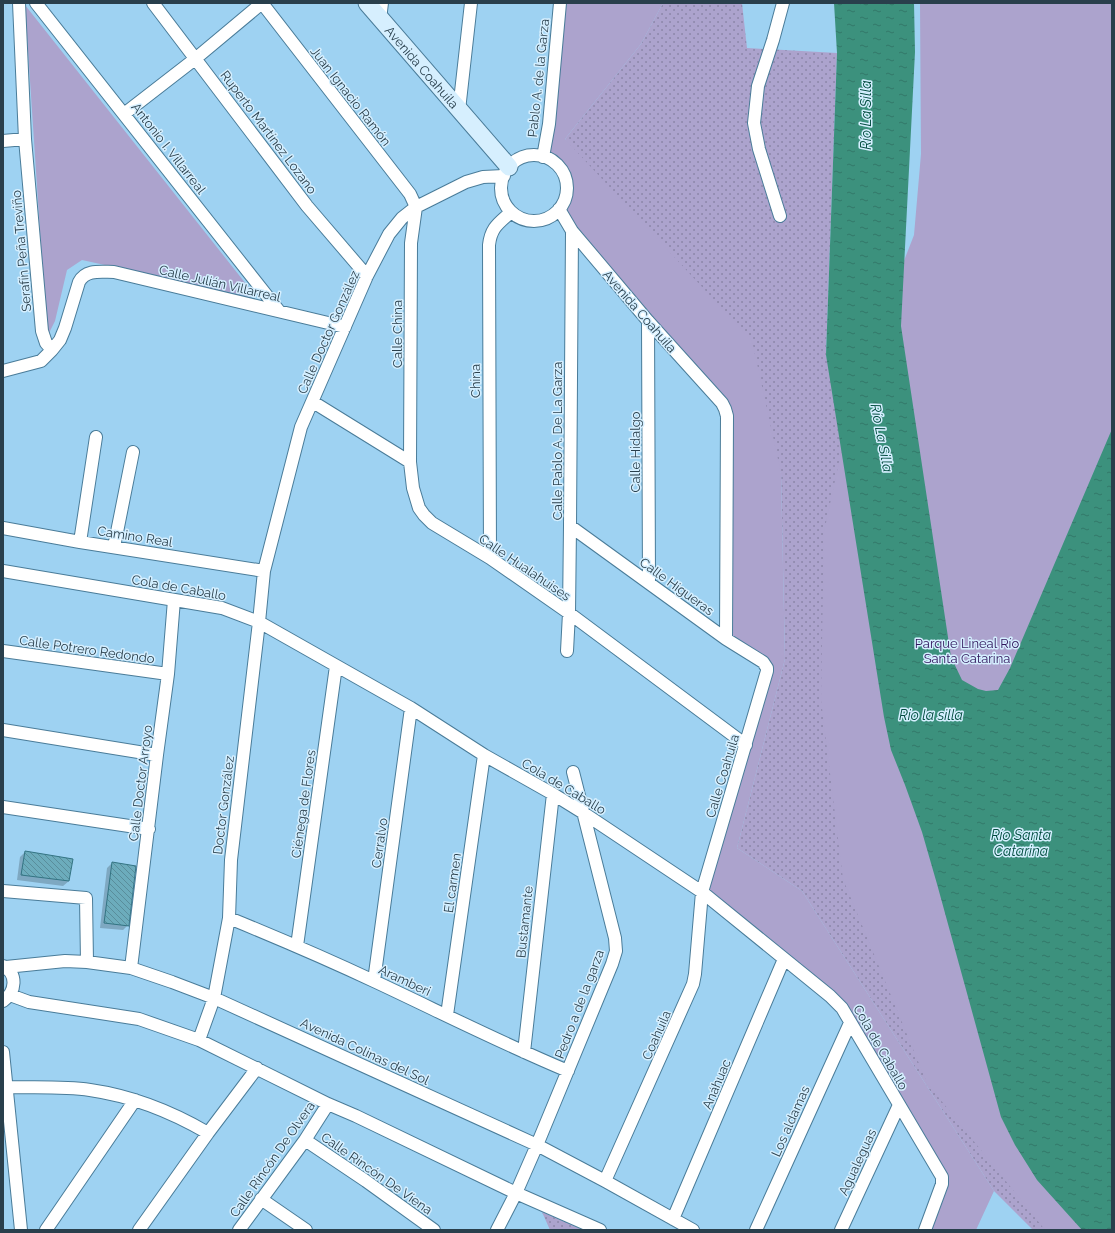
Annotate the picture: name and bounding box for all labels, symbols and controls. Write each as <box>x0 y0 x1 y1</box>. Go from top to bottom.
street label: Pablo A. de la Garza <box>525 18 552 138</box>
street label: Avenida Coahuila <box>382 23 461 112</box>
street label: Juan Ignacio Ramón <box>307 44 394 149</box>
street label: Ruperto Martínez Lozano <box>217 68 320 197</box>
water label: Río La Silla <box>858 80 874 150</box>
street label: Antonio I. Villarreal <box>128 100 209 197</box>
street label: Serafín Peña Treviño <box>9 189 34 312</box>
street label: Calle Julián Villarreal <box>158 262 283 305</box>
street label: Avenida Coahuila <box>600 267 679 356</box>
street label: Calle Doctor González <box>294 268 362 396</box>
street label: Calle China <box>390 300 405 368</box>
street label: Calle Pablo A. De La Garza <box>550 362 565 520</box>
street label: China <box>468 364 483 398</box>
water label: Río La Silla <box>868 402 896 474</box>
street label: Calle Hidalgo <box>628 411 643 492</box>
street label: Camino Real <box>96 523 174 550</box>
street label: Calle Hualahuises <box>476 531 573 604</box>
street label: Calle Higueras <box>637 555 717 618</box>
street label: Cola de Caballo <box>131 572 228 603</box>
street label: Calle Potrero Redondo <box>18 633 156 666</box>
park label: Parque Lineal Río Santa Catarina <box>915 636 1019 666</box>
water label: Rio la silla <box>899 707 963 723</box>
street label: Calle Doctor Arroyo <box>126 724 155 842</box>
street label: Calle Coahuila <box>703 733 742 820</box>
street label: Ciénega de Flores <box>288 749 319 859</box>
street label: Doctor González <box>210 755 237 855</box>
street label: Cola de Caballo <box>519 755 609 818</box>
street label: Cerralvo <box>369 817 390 869</box>
water label: Río Santa Catarina <box>991 827 1051 859</box>
street label: El carmen <box>441 852 464 914</box>
street label: Bustamante <box>513 885 536 959</box>
street label: Pedro a de la garza <box>552 948 607 1061</box>
street label: Aramberi <box>377 962 433 999</box>
street label: Cola de Caballo <box>850 1002 911 1093</box>
street label: Coahuila <box>639 1008 674 1062</box>
street label: Avenida Colinas del Sol <box>298 1015 432 1088</box>
street label: Anáhuac <box>699 1057 734 1112</box>
street label: Los aldamas <box>768 1083 813 1159</box>
street label: Calle Rincón De Olvera <box>227 1099 318 1220</box>
street label: Agualeguas <box>835 1127 879 1198</box>
street label: Calle Rincón De Viena <box>318 1129 435 1218</box>

